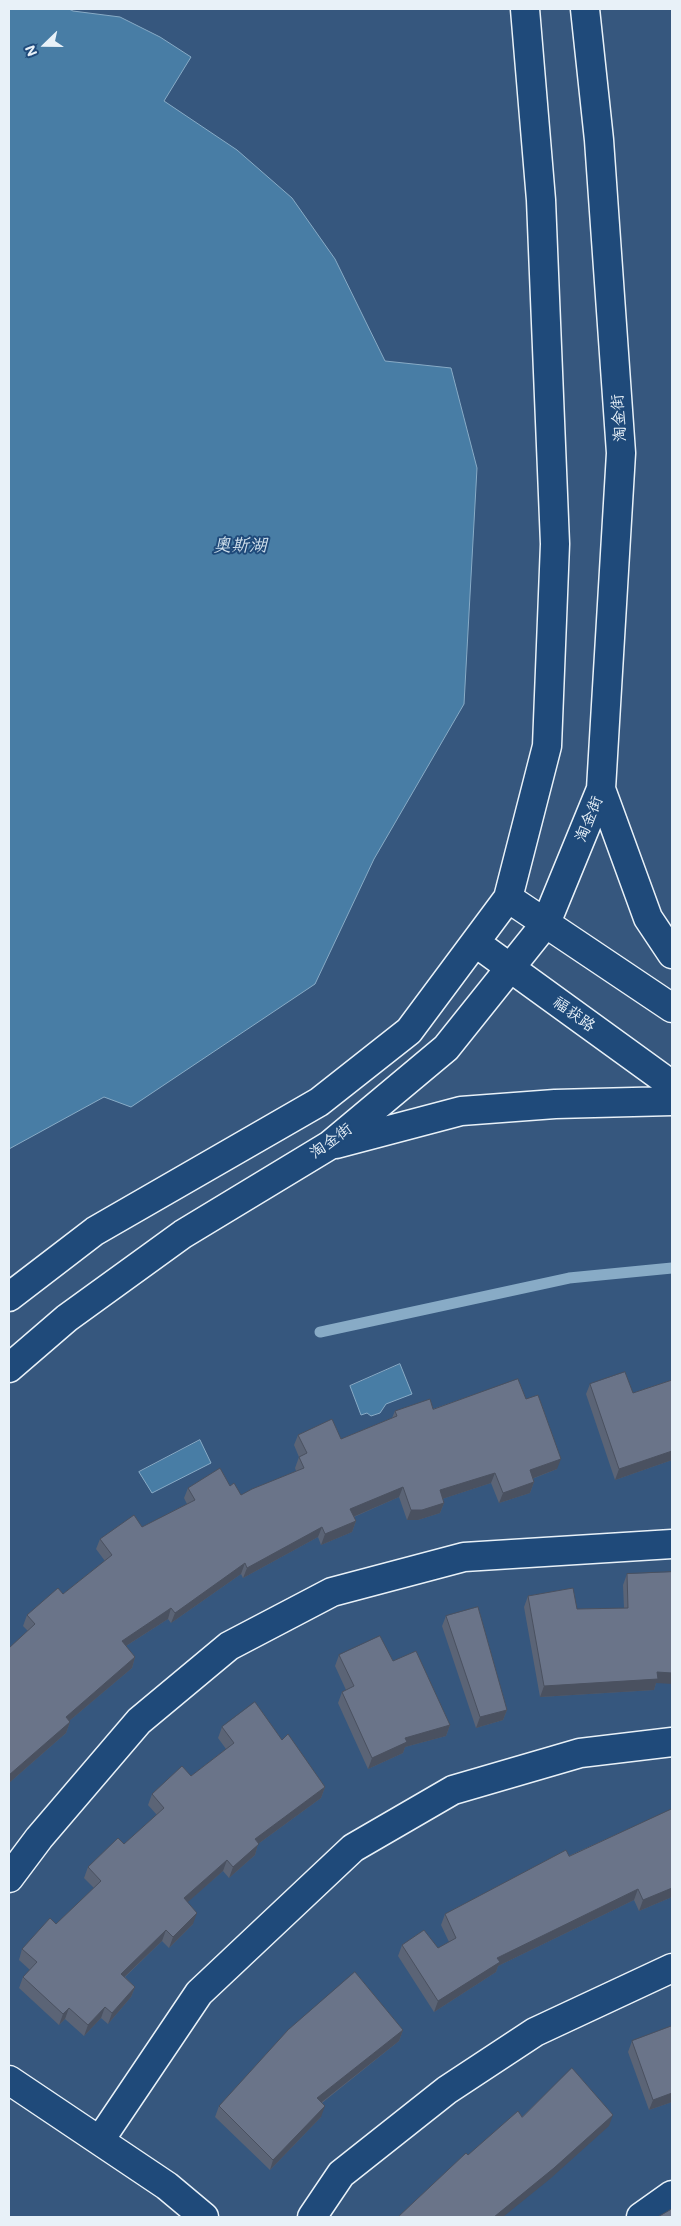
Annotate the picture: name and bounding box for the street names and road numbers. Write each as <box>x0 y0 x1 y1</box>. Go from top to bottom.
street label: 淘金街 <box>608 393 630 443</box>
street label: 淘金街 <box>571 793 607 845</box>
street label: 福获路 <box>549 992 599 1036</box>
street label: 淘金街 <box>306 1119 356 1163</box>

